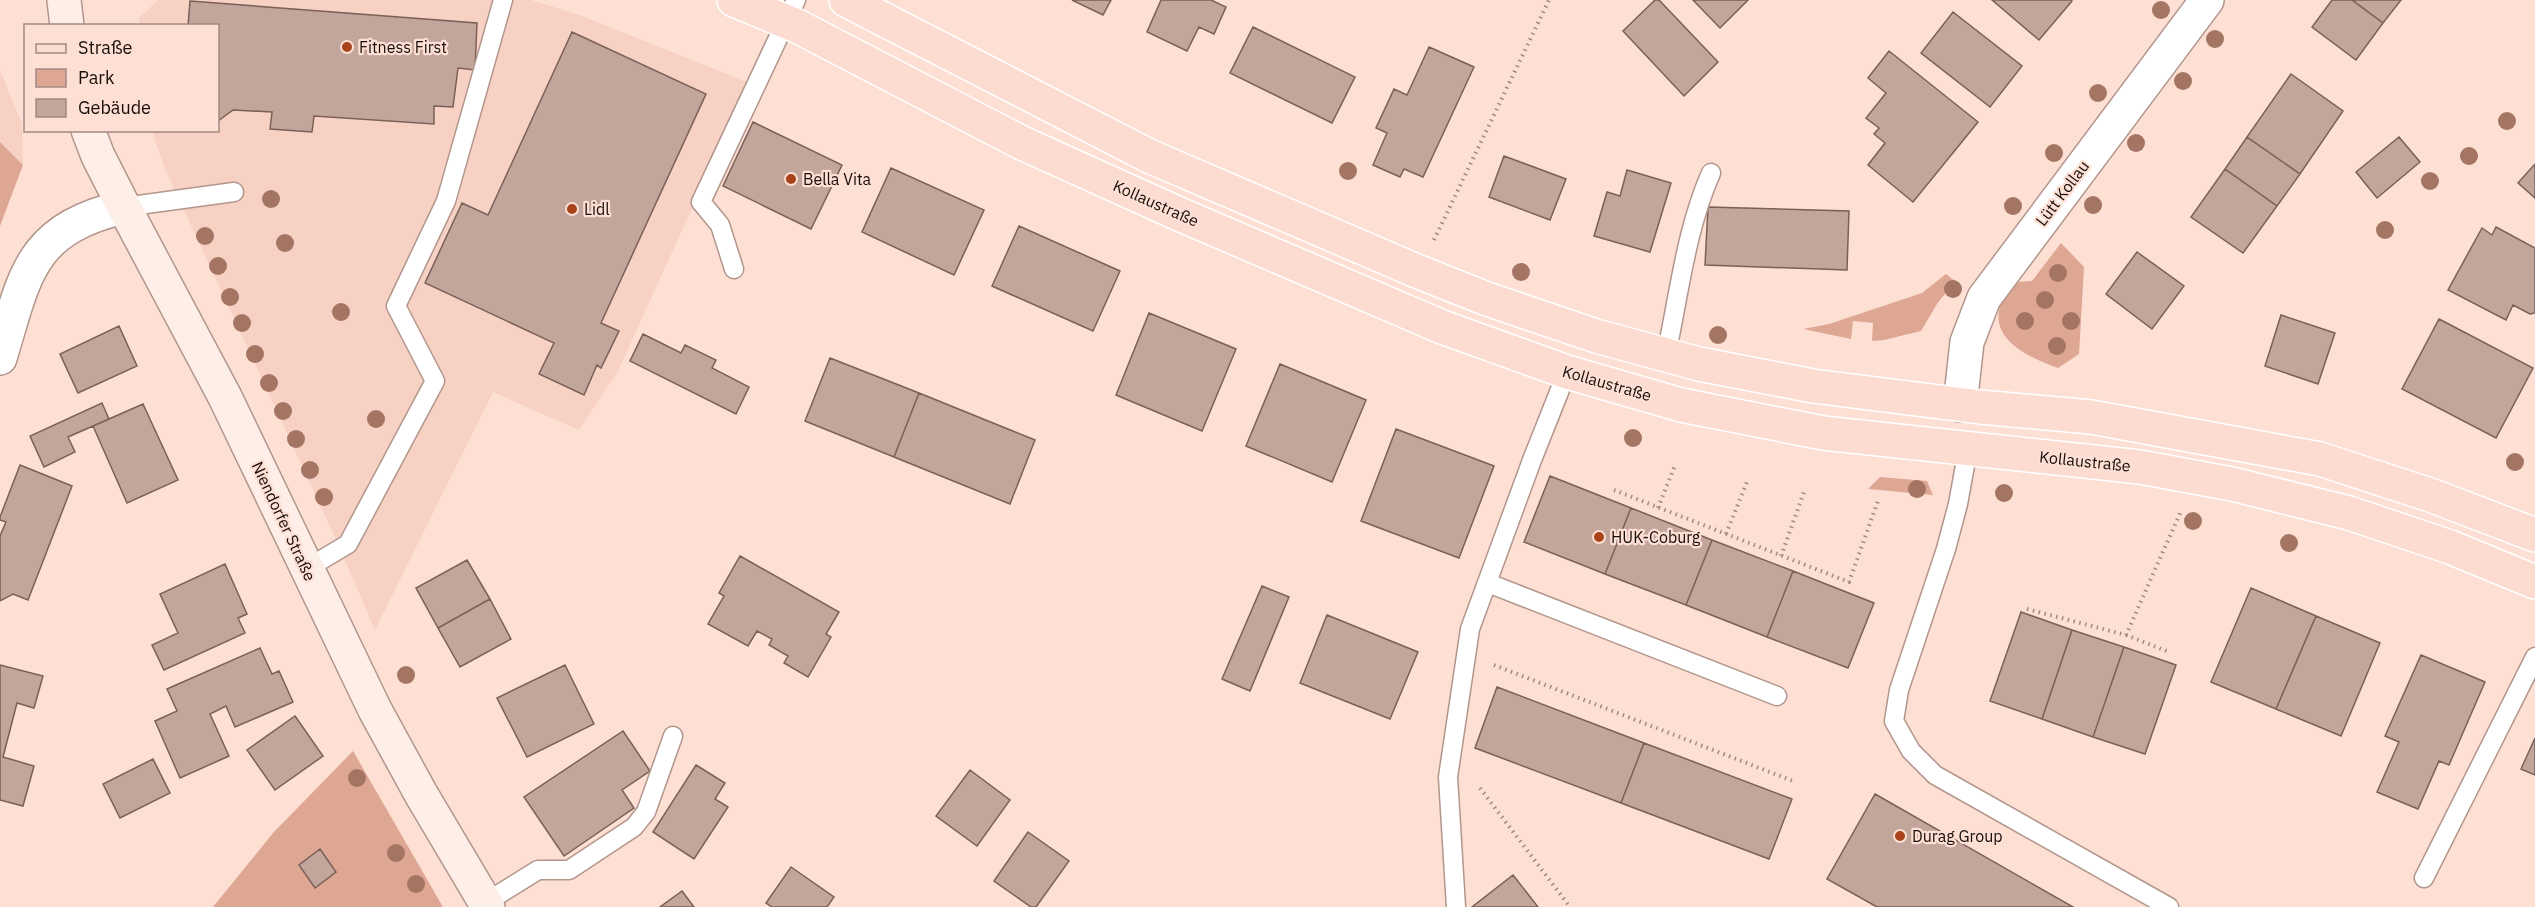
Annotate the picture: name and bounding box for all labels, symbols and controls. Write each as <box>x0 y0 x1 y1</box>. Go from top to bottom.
legend <box>24 24 219 132</box>
text: Straße <box>78 36 132 59</box>
place label: Fitness First <box>359 37 447 57</box>
marker: Fitness First <box>340 40 354 54</box>
text: Park <box>78 66 115 89</box>
text: Gebäude <box>78 96 151 119</box>
street label: Lütt Kollau <box>2031 156 2093 230</box>
place label: Bella Vita <box>803 169 872 189</box>
marker: Bella Vita <box>784 172 798 186</box>
street label: Kollaustraße <box>1110 175 1202 231</box>
place label: Lidl <box>584 199 610 219</box>
marker: Lidl <box>565 202 579 216</box>
street label: Kollaustraße <box>1560 361 1654 405</box>
street label: Kollaustraße <box>2038 446 2132 476</box>
street label: Niendorfer Straße <box>248 458 320 584</box>
place label: HUK-Coburg <box>1611 527 1701 547</box>
marker: HUK-Coburg <box>1592 530 1606 544</box>
place label: Durag Group <box>1912 826 2003 846</box>
marker: Durag Group <box>1893 829 1907 843</box>

